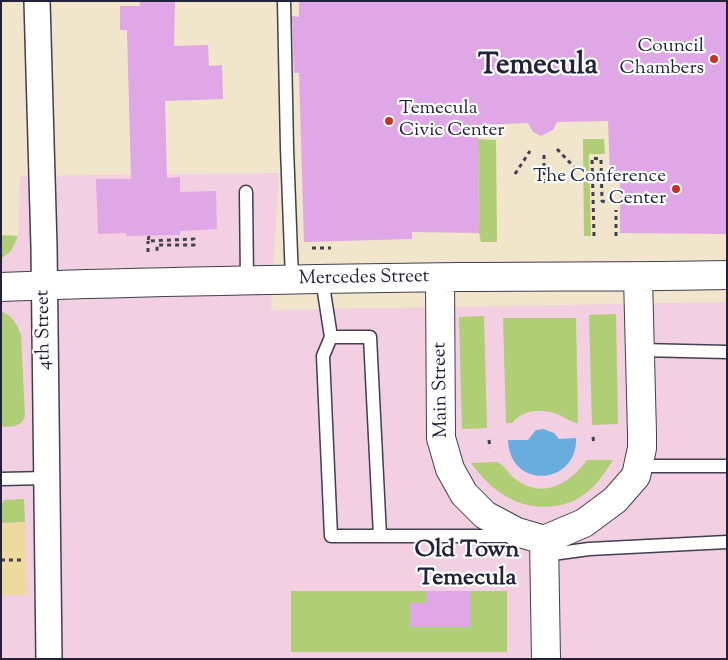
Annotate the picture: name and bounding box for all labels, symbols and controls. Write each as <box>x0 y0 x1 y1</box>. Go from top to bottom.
place label: Council Chambers <box>619 37 704 81</box>
district label: Temecula <box>478 51 598 85</box>
marker: Council Chambers <box>708 53 720 65</box>
place label: Temecula Civic Center <box>399 99 504 143</box>
marker: Temecula Civic Center <box>383 115 395 127</box>
place label: The Conference Center <box>533 167 666 211</box>
marker: The Conference Center <box>670 183 682 195</box>
street label: Mercedes Street <box>299 266 429 292</box>
street label: 4th Street <box>33 290 57 370</box>
street label: Main Street <box>430 342 454 438</box>
district label: Old Town Temecula <box>415 538 519 594</box>

